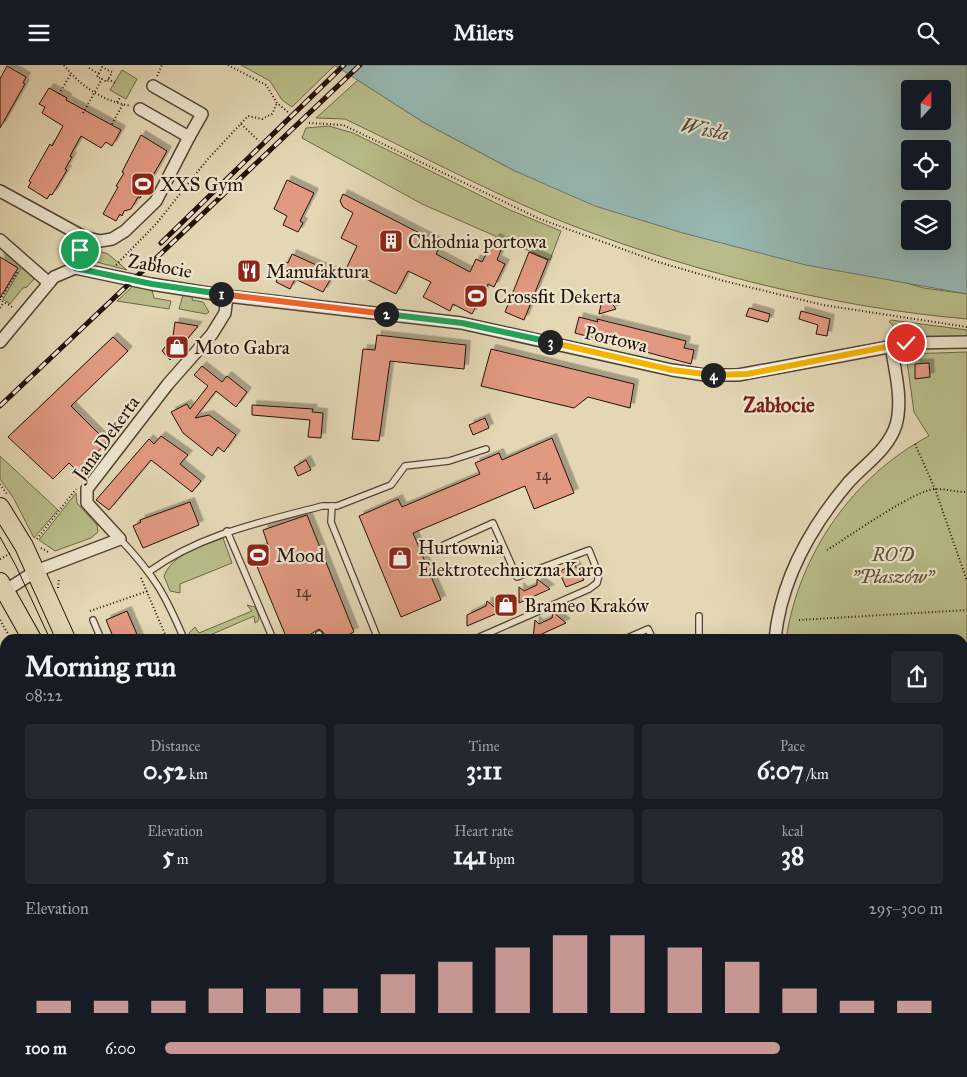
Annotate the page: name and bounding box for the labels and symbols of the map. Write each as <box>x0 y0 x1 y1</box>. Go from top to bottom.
north arrow <box>901 80 951 130</box>
water label: Wisła <box>679 113 731 145</box>
sports icon: XXS Gym <box>130 171 156 197</box>
place label: XXS Gym <box>160 173 243 196</box>
building icon: Chłodnia portowa <box>378 228 404 254</box>
pin <box>59 229 101 271</box>
place label: Chłodnia portowa <box>408 230 547 253</box>
street label: Zabłocie <box>126 249 194 283</box>
restaurant icon: Manufaktura <box>236 258 262 284</box>
place label: Manufaktura <box>266 260 370 283</box>
pin: 1 <box>208 281 234 307</box>
sports icon: Crossfit Dekerta <box>463 283 489 309</box>
place label: Crossfit Dekerta <box>494 285 622 308</box>
pin: 2 <box>374 301 398 327</box>
street label: Portowa <box>582 321 651 358</box>
pin <box>885 322 927 364</box>
pin: 3 <box>538 329 562 355</box>
shop icon: Moto Gabra <box>164 334 190 360</box>
place label: Moto Gabra <box>194 336 291 359</box>
pin: 4 <box>700 363 726 387</box>
street label: Jana Dekerta <box>66 390 146 487</box>
district label: Zabłocie <box>743 392 815 418</box>
house number: 14 <box>535 465 552 484</box>
place label: Hurtownia Elektrotechniczna Karo <box>418 536 603 581</box>
sports icon: Mood <box>245 542 271 568</box>
park label: ROD "Płaszów" <box>852 543 936 588</box>
place label: Mood <box>276 544 325 567</box>
shop icon: Hurtownia Elektrotechniczna Karo <box>387 545 413 571</box>
house number: 14 <box>295 582 312 601</box>
shop icon: Brameo Kraków <box>493 592 519 618</box>
place label: Brameo Kraków <box>524 594 649 617</box>

